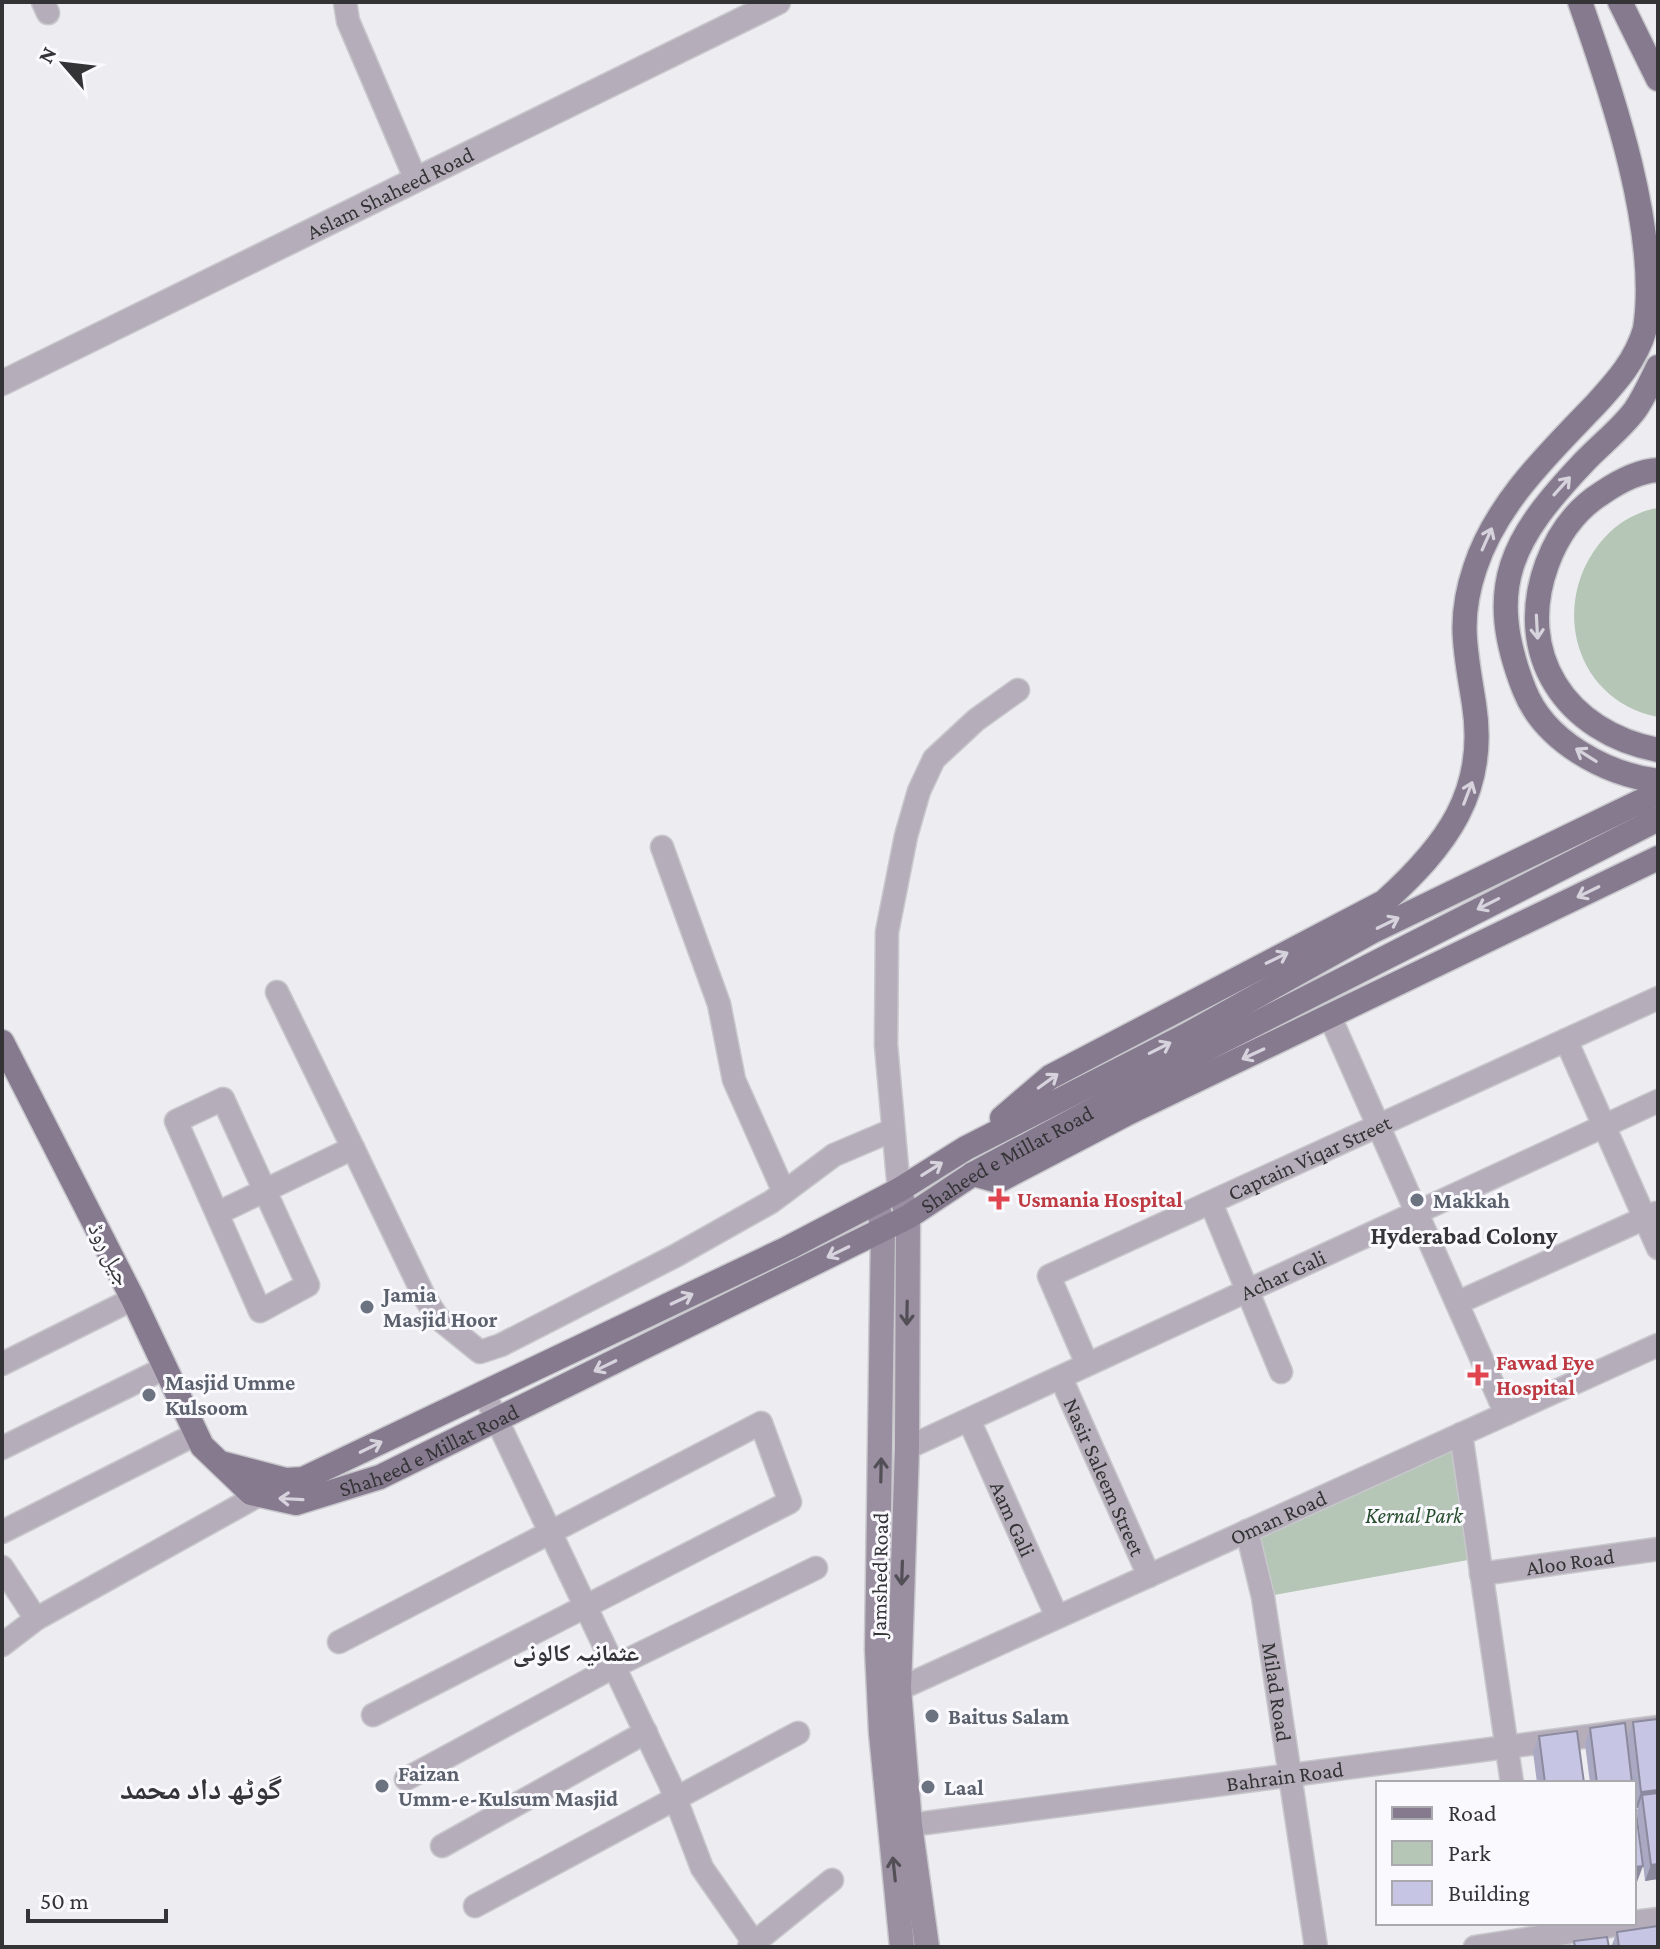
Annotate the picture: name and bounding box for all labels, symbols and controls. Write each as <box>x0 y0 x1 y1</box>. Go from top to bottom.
north arrow <box>24 24 104 104</box>
text: N <box>32 42 61 67</box>
street label: Aslam Shaheed Road <box>302 141 478 245</box>
one-way arrow <box>1553 476 1571 496</box>
one-way arrow <box>1480 527 1495 551</box>
one-way arrow <box>1530 613 1545 640</box>
one-way arrow <box>1575 746 1598 762</box>
one-way arrow <box>1462 781 1476 806</box>
one-way arrow <box>1576 885 1600 900</box>
one-way arrow <box>1476 897 1500 912</box>
one-way arrow <box>1376 915 1400 931</box>
one-way arrow <box>1265 949 1289 965</box>
one-way arrow <box>1148 1040 1172 1056</box>
one-way arrow <box>1241 1047 1265 1062</box>
one-way arrow <box>1037 1072 1059 1089</box>
street label: Shaheed e Millat Road <box>916 1100 1098 1218</box>
street label: Captain Viqar Street <box>1224 1109 1396 1206</box>
one-way arrow <box>921 1160 943 1177</box>
place label: Usmania Hospital <box>1017 1187 1183 1212</box>
marker: Usmania Hospital <box>988 1188 1010 1210</box>
place label: Makkah <box>1433 1188 1510 1213</box>
marker: Makkah <box>1408 1191 1426 1209</box>
street label: جیل روڈ <box>82 1219 136 1290</box>
district label: Hyderabad Colony <box>1370 1222 1558 1249</box>
one-way arrow <box>827 1244 851 1260</box>
street label: Achar Gali <box>1236 1244 1330 1305</box>
place label: Jamia Masjid Hoor <box>381 1282 498 1332</box>
one-way arrow <box>670 1291 694 1306</box>
marker: Jamia Masjid Hoor <box>358 1298 376 1316</box>
one-way arrow <box>899 1299 915 1326</box>
place label: Fawad Eye Hospital <box>1496 1350 1594 1400</box>
one-way arrow <box>593 1359 617 1374</box>
marker: Fawad Eye Hospital <box>1467 1364 1489 1386</box>
place label: Masjid Umme Kulsoom <box>165 1370 295 1420</box>
marker: Masjid Umme Kulsoom <box>140 1386 158 1404</box>
street label: Nasir Saleem Street <box>1058 1394 1151 1560</box>
street label: Shaheed e Millat Road <box>336 1399 523 1502</box>
one-way arrow <box>359 1439 383 1454</box>
one-way arrow <box>874 1457 889 1484</box>
street label: Aam Gali <box>985 1477 1040 1561</box>
street label: Oman Road <box>1226 1485 1331 1550</box>
one-way arrow <box>278 1492 304 1507</box>
park label: Kernal Park <box>1365 1503 1464 1528</box>
street label: Jamshed Road <box>866 1512 893 1640</box>
street label: Aloo Road <box>1524 1543 1616 1581</box>
one-way arrow <box>894 1559 909 1586</box>
district label: عثمانیہ کالونی <box>513 1639 639 1667</box>
street label: Milad Road <box>1257 1641 1297 1744</box>
place label: Baitus Salam <box>948 1704 1069 1729</box>
marker: Baitus Salam <box>923 1707 941 1725</box>
street label: Bahrain Road <box>1225 1756 1345 1796</box>
place label: Faizan Umm-e-Kulsum Masjid <box>398 1761 618 1811</box>
district label: گوٹھ داد محمد <box>120 1772 282 1806</box>
place label: Laal <box>944 1775 984 1800</box>
marker: Faizan Umm-e-Kulsum Masjid <box>373 1777 391 1795</box>
marker: Laal <box>919 1778 937 1796</box>
legend <box>1376 1781 1636 1925</box>
text: Road <box>1448 1799 1497 1826</box>
text: Park <box>1448 1839 1491 1866</box>
one-way arrow <box>886 1856 901 1883</box>
scale bar <box>28 1873 166 1923</box>
text: Building <box>1448 1879 1530 1906</box>
text: 50 m <box>40 1887 89 1914</box>

